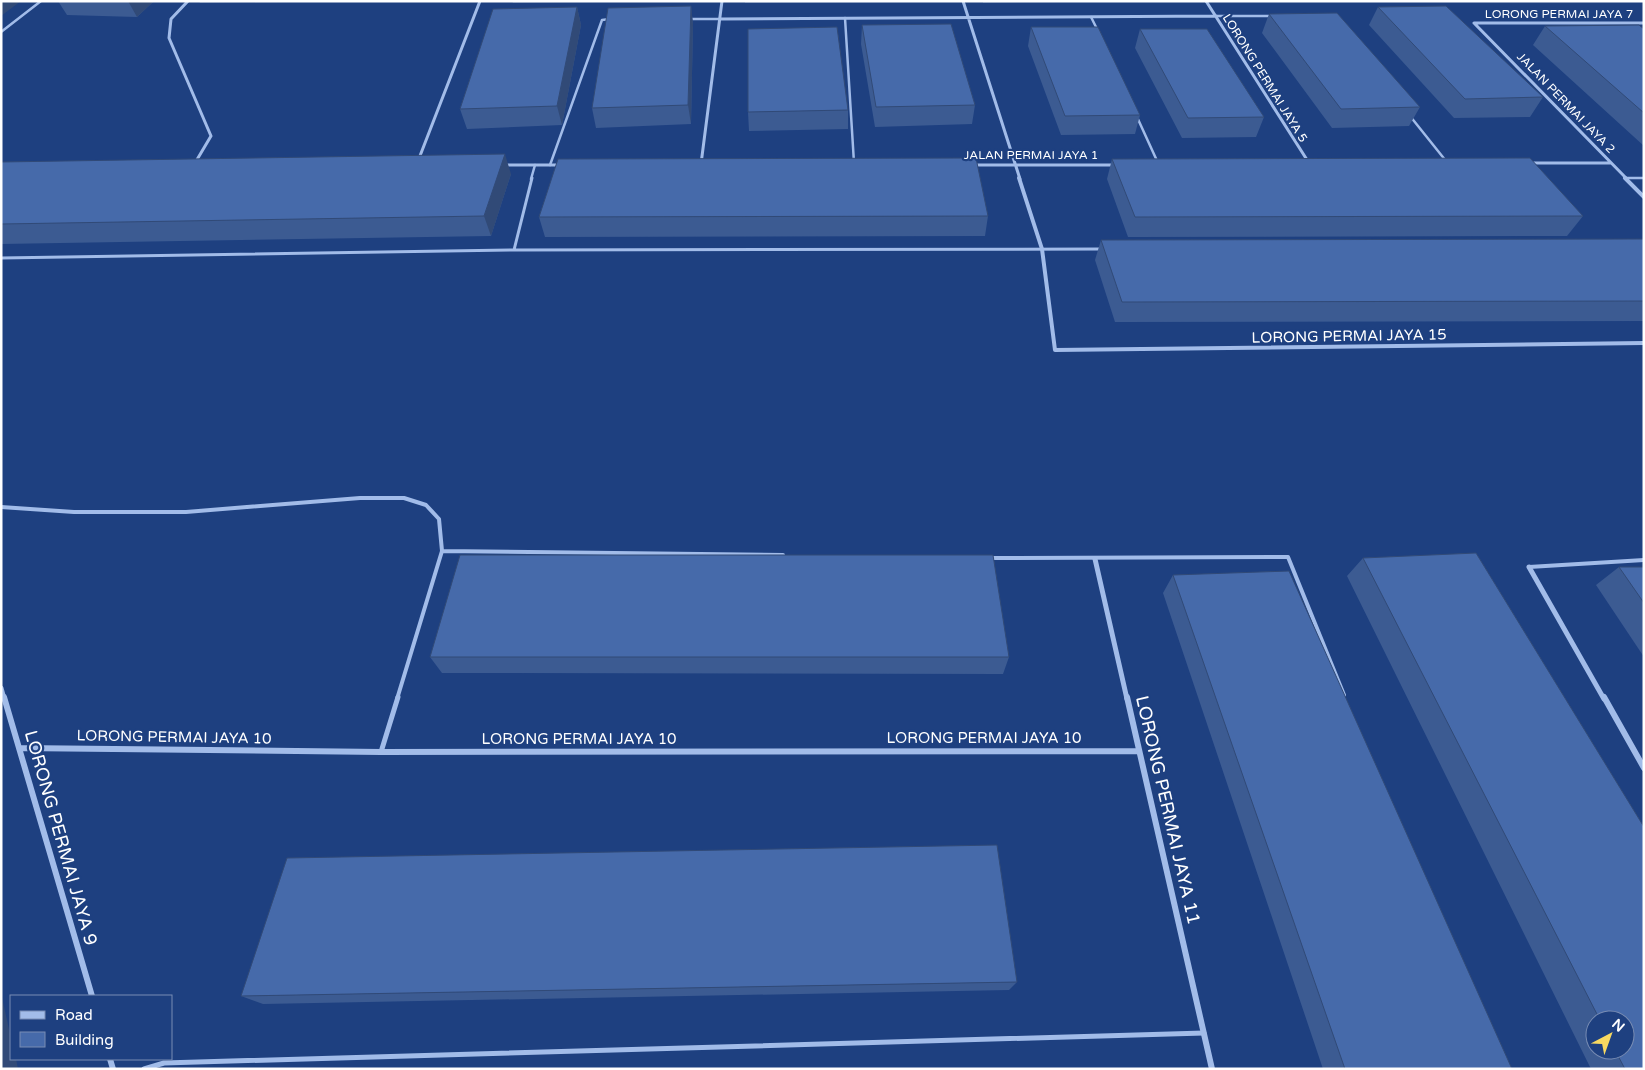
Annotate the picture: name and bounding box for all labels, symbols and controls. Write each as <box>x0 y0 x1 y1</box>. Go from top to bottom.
street label: LORONG PERMAI JAYA 7 <box>1485 7 1633 21</box>
street label: LORONG PERMAI JAYA 5 <box>1220 11 1310 145</box>
street label: JALAN PERMAI JAYA 2 <box>1514 50 1618 156</box>
street label: JALAN PERMAI JAYA 1 <box>964 148 1098 162</box>
street label: LORONG PERMAI JAYA 15 <box>1251 325 1447 347</box>
street label: LORONG PERMAI JAYA 11 <box>1131 693 1205 927</box>
street label: LORONG PERMAI JAYA 10 <box>76 726 272 748</box>
street label: LORONG PERMAI JAYA 9 <box>20 728 102 948</box>
street label: LORONG PERMAI JAYA 10 <box>886 729 1082 747</box>
street label: LORONG PERMAI JAYA 10 <box>481 730 677 748</box>
legend <box>10 995 172 1060</box>
text: Road <box>55 1006 93 1024</box>
north arrow <box>1585 1010 1635 1060</box>
text: N <box>1608 1015 1628 1036</box>
text: Building <box>55 1031 114 1049</box>

